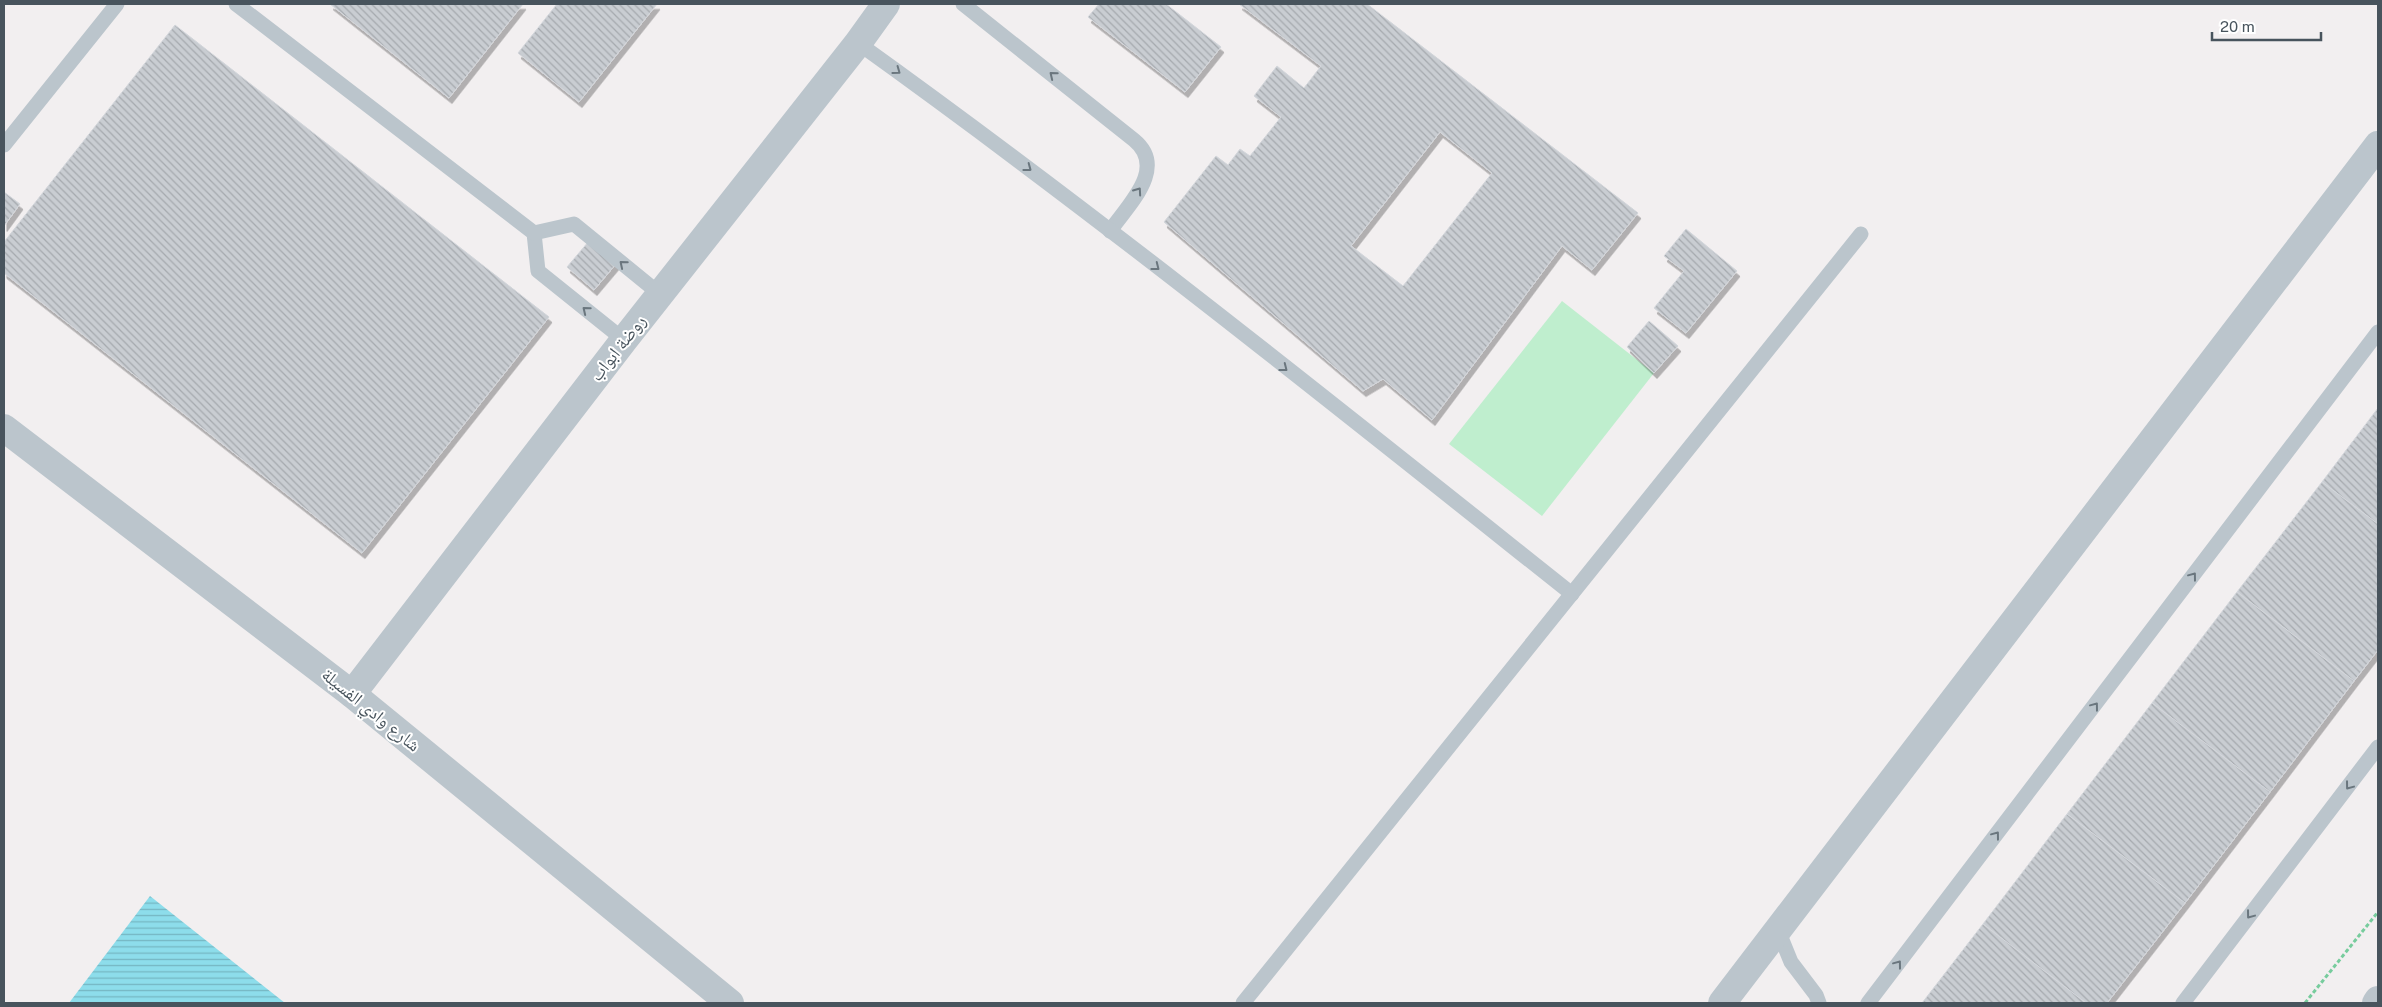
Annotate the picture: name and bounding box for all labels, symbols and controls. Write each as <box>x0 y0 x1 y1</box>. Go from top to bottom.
scale bar <box>2212 10 2321 42</box>
text: 20 m <box>2220 18 2255 35</box>
one-way arrow <box>891 66 900 74</box>
one-way arrow <box>1050 72 1059 81</box>
one-way arrow <box>1022 163 1031 171</box>
one-way arrow <box>1132 187 1141 197</box>
one-way arrow <box>620 262 629 270</box>
one-way arrow <box>1150 262 1159 270</box>
one-way arrow <box>582 306 591 315</box>
street label: روضة ابواب <box>585 311 650 385</box>
one-way arrow <box>1278 362 1287 370</box>
one-way arrow <box>2187 572 2196 582</box>
street label: شارع وادي الفسيلة <box>315 664 425 759</box>
one-way arrow <box>2089 703 2097 712</box>
one-way arrow <box>2346 780 2354 789</box>
one-way arrow <box>1991 832 1999 841</box>
one-way arrow <box>2247 909 2256 919</box>
one-way arrow <box>1892 960 1901 970</box>

